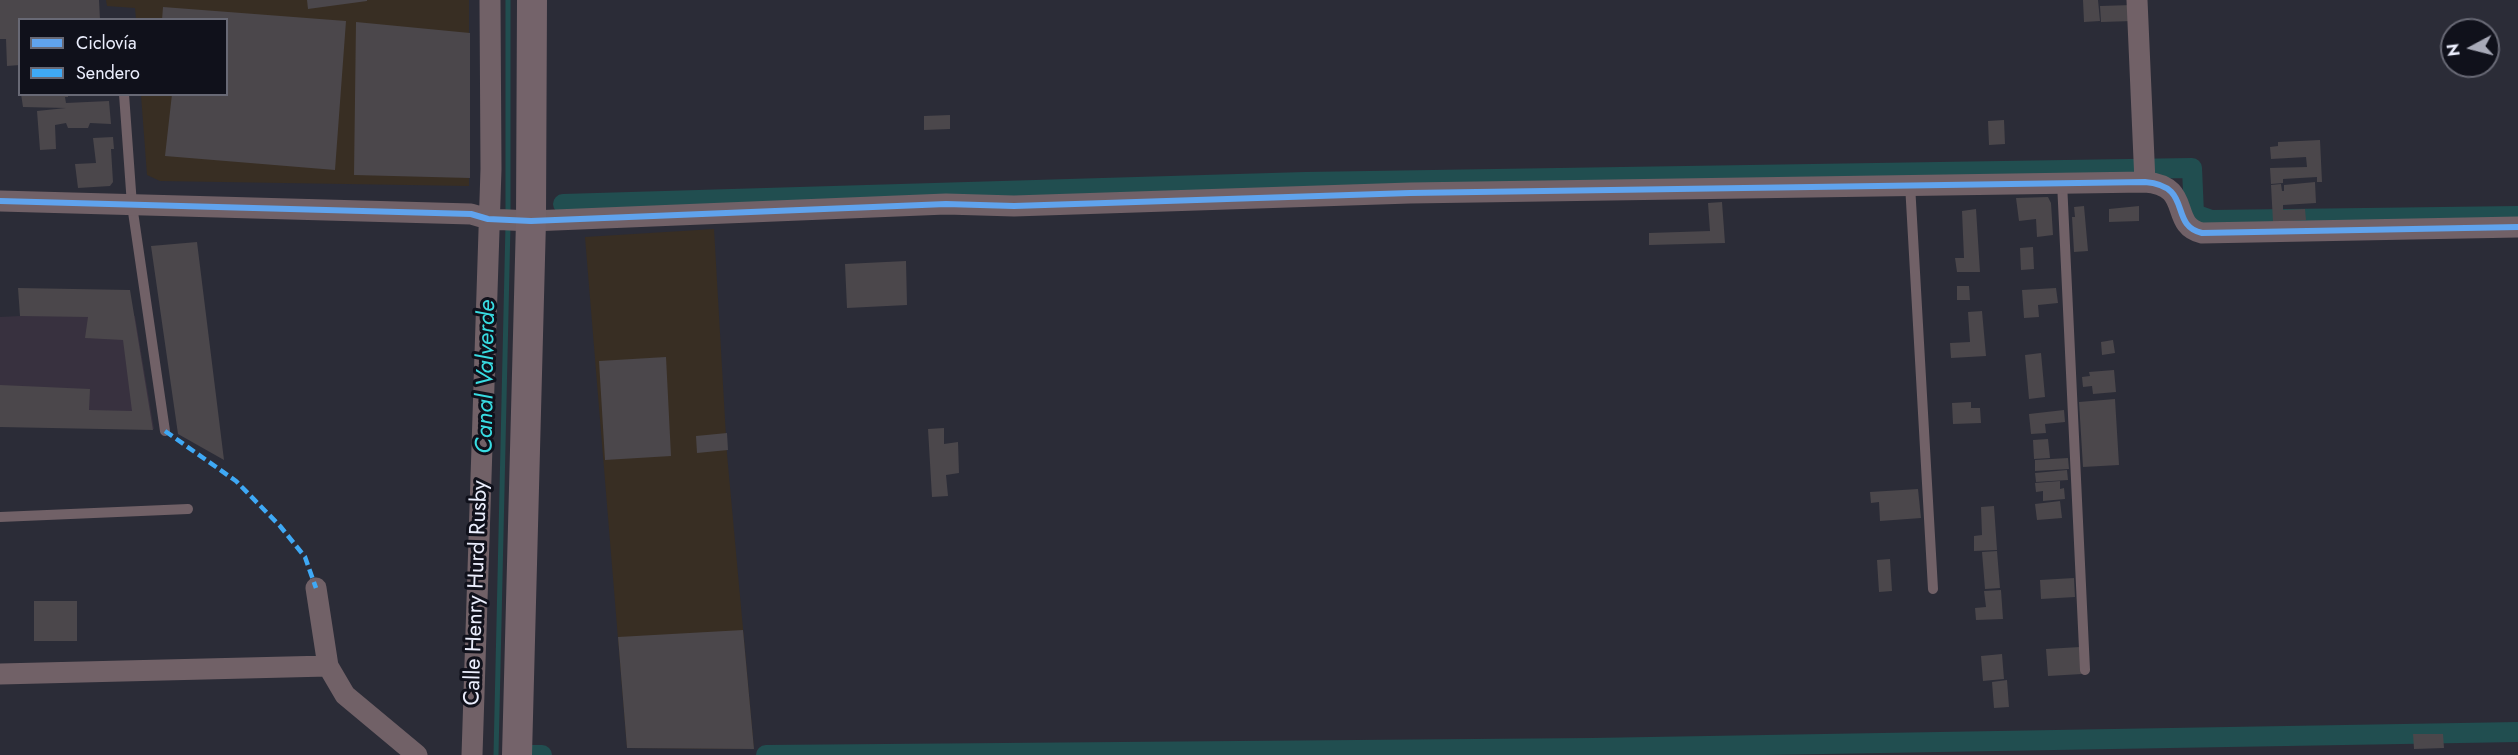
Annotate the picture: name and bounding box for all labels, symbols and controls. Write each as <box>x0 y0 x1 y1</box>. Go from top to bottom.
legend <box>18 18 228 96</box>
north arrow <box>2440 18 2500 78</box>
text: Ciclovía <box>76 30 137 56</box>
text: N <box>2441 42 2466 58</box>
text: Sendero <box>76 60 140 86</box>
water label: Canal Valverde <box>471 300 503 454</box>
street label: Calle Henry Hurd Rusby <box>460 480 494 706</box>

